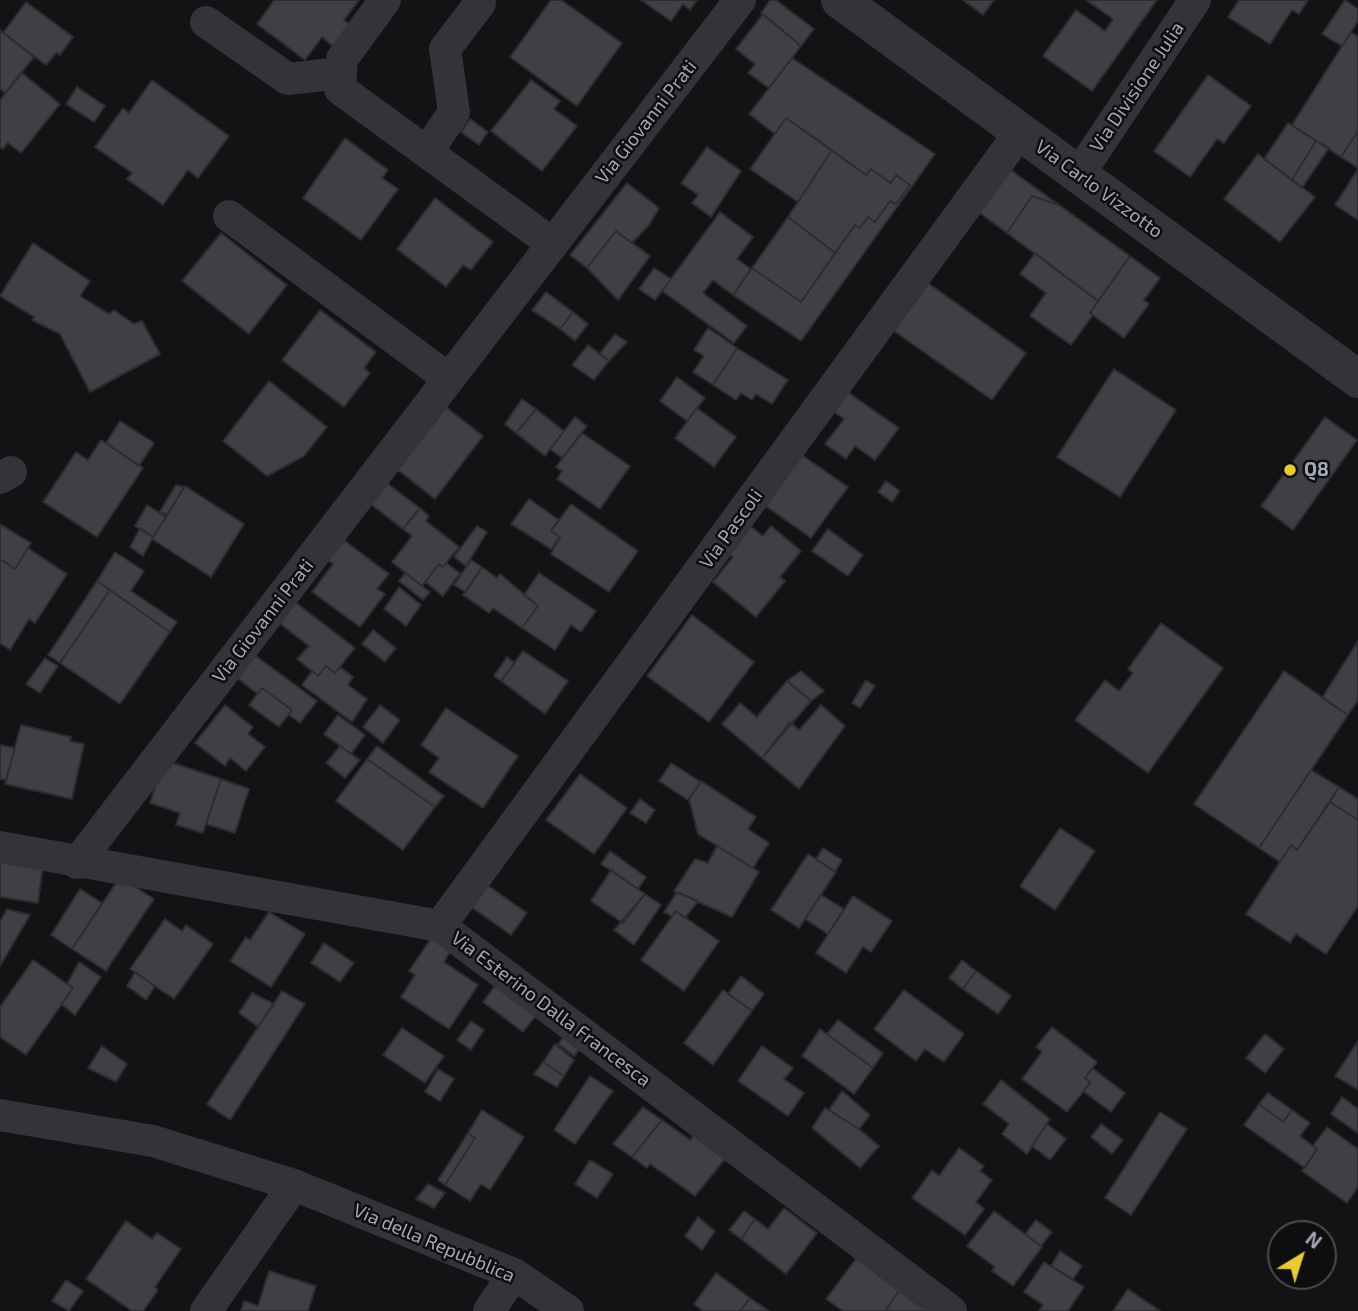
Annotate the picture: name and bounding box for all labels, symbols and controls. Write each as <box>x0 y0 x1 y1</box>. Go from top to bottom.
street label: Via Divisione Julia <box>1085 18 1189 156</box>
street label: Via Giovanni Prati <box>591 56 701 188</box>
street label: Via Carlo Vizzotto <box>1031 135 1167 243</box>
place label: Q8 <box>1304 459 1329 481</box>
marker: Q8 <box>1282 462 1298 478</box>
street label: Via Pascoli <box>695 485 767 573</box>
street label: Via Giovanni Prati <box>208 555 318 687</box>
street label: Via Esterino Dalla Francesca <box>447 927 655 1091</box>
street label: Via della Repubblica <box>350 1199 518 1287</box>
north arrow <box>1267 1220 1337 1290</box>
text: N <box>1302 1226 1326 1253</box>

